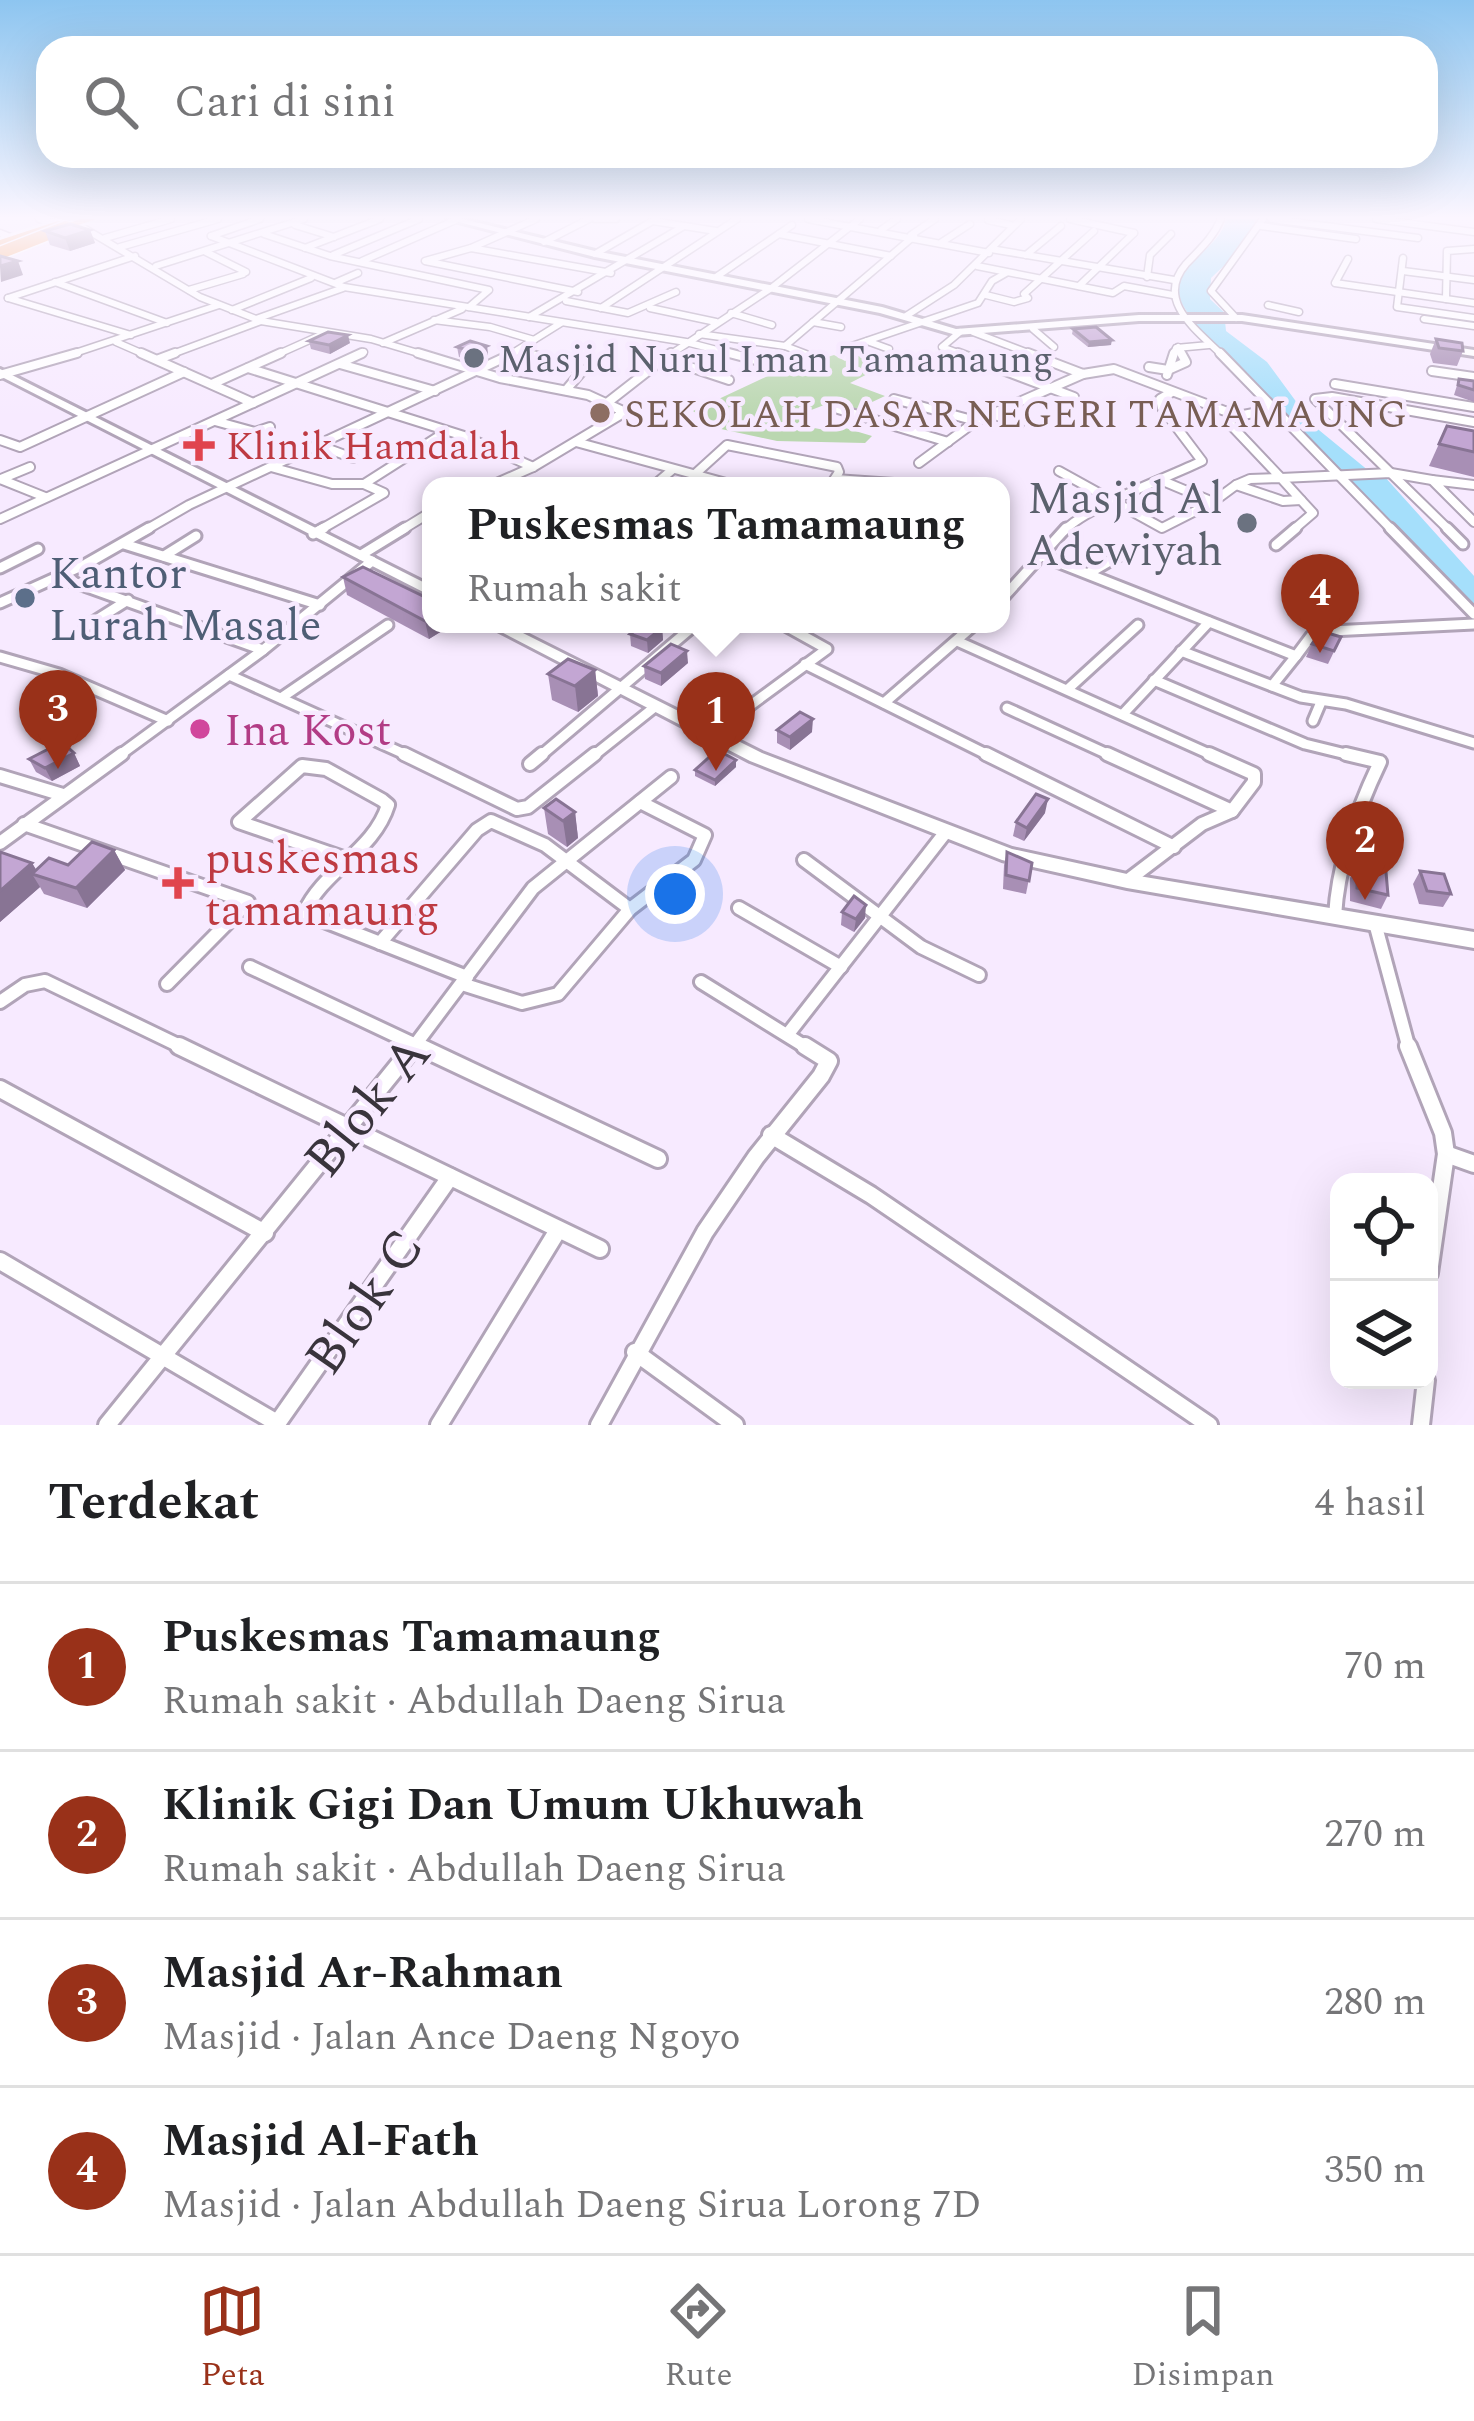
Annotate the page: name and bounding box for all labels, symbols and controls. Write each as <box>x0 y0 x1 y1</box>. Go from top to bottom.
search box <box>36 36 1438 168</box>
text: Cari di sini <box>174 68 396 137</box>
icon: search <box>78 69 144 135</box>
place label: Masjid Nurul Iman Tamamaung <box>498 331 1053 390</box>
marker: Masjid Nurul Iman Tamamaung <box>461 345 487 371</box>
place label: SEKOLAH DASAR NEGERI TAMAMAUNG <box>624 386 1407 445</box>
marker: SEKOLAH DASAR NEGERI TAMAMAUNG <box>587 400 613 426</box>
place label: Klinik Hamdalah <box>226 418 521 477</box>
marker: Klinik Hamdalah <box>183 429 215 461</box>
place label: Masjid Al Adewiyah <box>1026 465 1223 586</box>
popup <box>422 477 1010 633</box>
text: Puskesmas Tamamaung <box>466 491 966 560</box>
marker: Masjid Al Adewiyah <box>1234 510 1260 536</box>
place label: Kantor Lurah Masale <box>49 540 322 661</box>
pin: 4 <box>1281 554 1359 653</box>
text: Rumah sakit <box>466 560 681 619</box>
marker: Kantor Lurah Masale <box>12 585 38 611</box>
pin: 3 <box>19 670 97 769</box>
pin: 1 <box>677 672 755 771</box>
place label: Ina Kost <box>224 697 391 766</box>
marker: Ina Kost <box>187 716 213 742</box>
pin: 2 <box>1326 801 1404 900</box>
place label: puskesmas tamamaung <box>205 825 440 946</box>
your location <box>645 864 705 924</box>
marker: puskesmas tamamaung <box>162 867 194 899</box>
street label: Blok A <box>285 1017 452 1196</box>
map controls <box>1330 1173 1438 1389</box>
button: locate <box>1330 1173 1438 1281</box>
street label: Blok C <box>285 1212 446 1393</box>
button: layers <box>1330 1281 1438 1389</box>
text: Terdekat <box>48 1464 259 1542</box>
text: 4 hasil <box>1315 1474 1426 1533</box>
text: Puskesmas Tamamaung <box>162 1603 661 1672</box>
text: 1 <box>76 1637 98 1696</box>
text: 70 m <box>1344 1637 1426 1696</box>
text: Rumah sakit · Abdullah Daeng Sirua <box>162 1672 786 1731</box>
text: Klinik Gigi Dan Umum Ukhuwah <box>162 1771 864 1840</box>
text: 2 <box>76 1805 98 1864</box>
text: 270 m <box>1324 1805 1426 1864</box>
text: Rumah sakit · Abdullah Daeng Sirua <box>162 1840 786 1899</box>
text: Masjid Ar-Rahman <box>162 1939 563 2008</box>
text: 3 <box>76 1973 98 2032</box>
text: 280 m <box>1324 1973 1426 2032</box>
text: Masjid · Jalan Ance Daeng Ngoyo <box>162 2008 741 2067</box>
text: Masjid Al-Fath <box>162 2107 479 2176</box>
text: 4 <box>76 2141 98 2200</box>
text: 350 m <box>1324 2141 1426 2200</box>
text: Masjid · Jalan Abdullah Daeng Sirua Lorong 7D <box>162 2176 982 2235</box>
tab: Peta <box>199 2278 265 2400</box>
tab: Rute <box>664 2278 732 2400</box>
tab: Disimpan <box>1131 2278 1275 2400</box>

